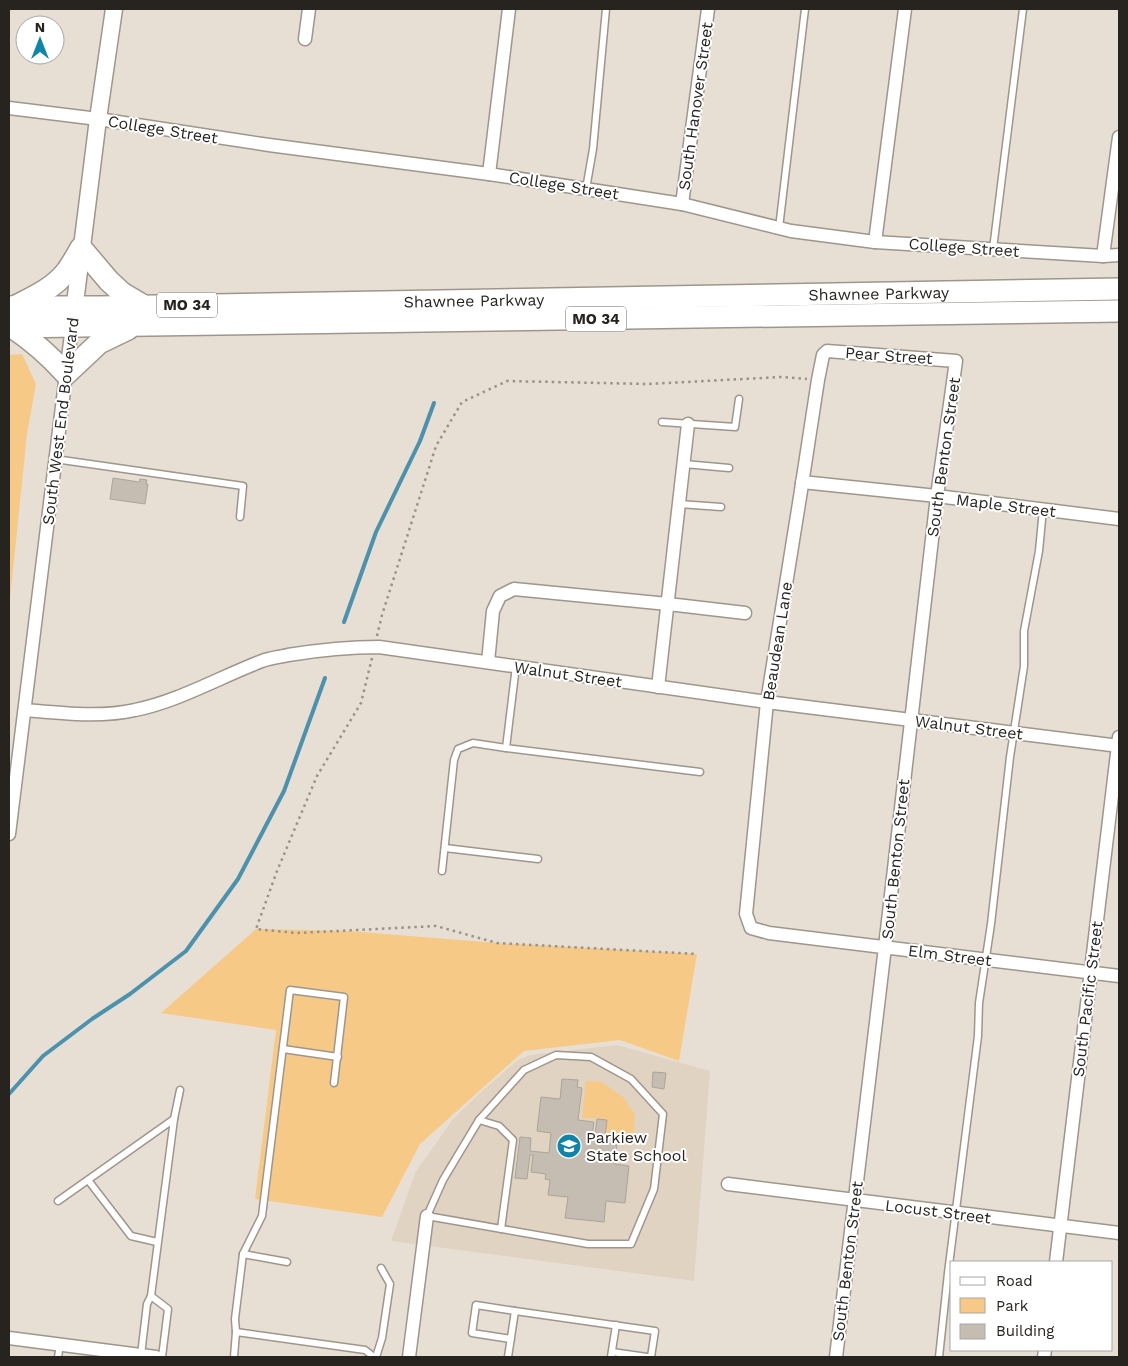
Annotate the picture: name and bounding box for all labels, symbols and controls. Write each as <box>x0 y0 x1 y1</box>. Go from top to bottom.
north arrow <box>15 15 65 65</box>
text: N <box>35 19 45 35</box>
street label: South Hanover Street <box>674 21 717 191</box>
street label: College Street <box>107 111 219 148</box>
street label: College Street <box>508 167 620 204</box>
street label: College Street <box>908 234 1020 261</box>
street label: Shawnee Parkway <box>808 283 950 304</box>
street label: Shawnee Parkway <box>403 290 545 312</box>
road number: MO 34 <box>157 292 217 318</box>
road number: MO 34 <box>566 306 626 332</box>
street label: South West End Boulevard <box>38 316 83 526</box>
street label: Pear Street <box>845 343 934 368</box>
street label: South Benton Street <box>923 376 964 538</box>
street label: Maple Street <box>955 490 1057 521</box>
street label: Beaudean Lane <box>759 580 796 702</box>
street label: Walnut Street <box>513 658 623 692</box>
street label: Walnut Street <box>914 711 1024 744</box>
street label: South Benton Street <box>878 778 913 940</box>
street label: South Pacific Street <box>1069 920 1107 1078</box>
street label: Elm Street <box>907 941 993 970</box>
place label: Parkiew State School <box>586 1128 686 1165</box>
school or university icon: Parkiew State School <box>556 1133 582 1159</box>
street label: South Benton Street <box>828 1180 867 1342</box>
street label: Locust Street <box>884 1196 992 1227</box>
legend <box>950 1261 1113 1351</box>
text: Road <box>996 1272 1033 1290</box>
text: Park <box>996 1297 1029 1315</box>
text: Building <box>996 1322 1054 1340</box>

